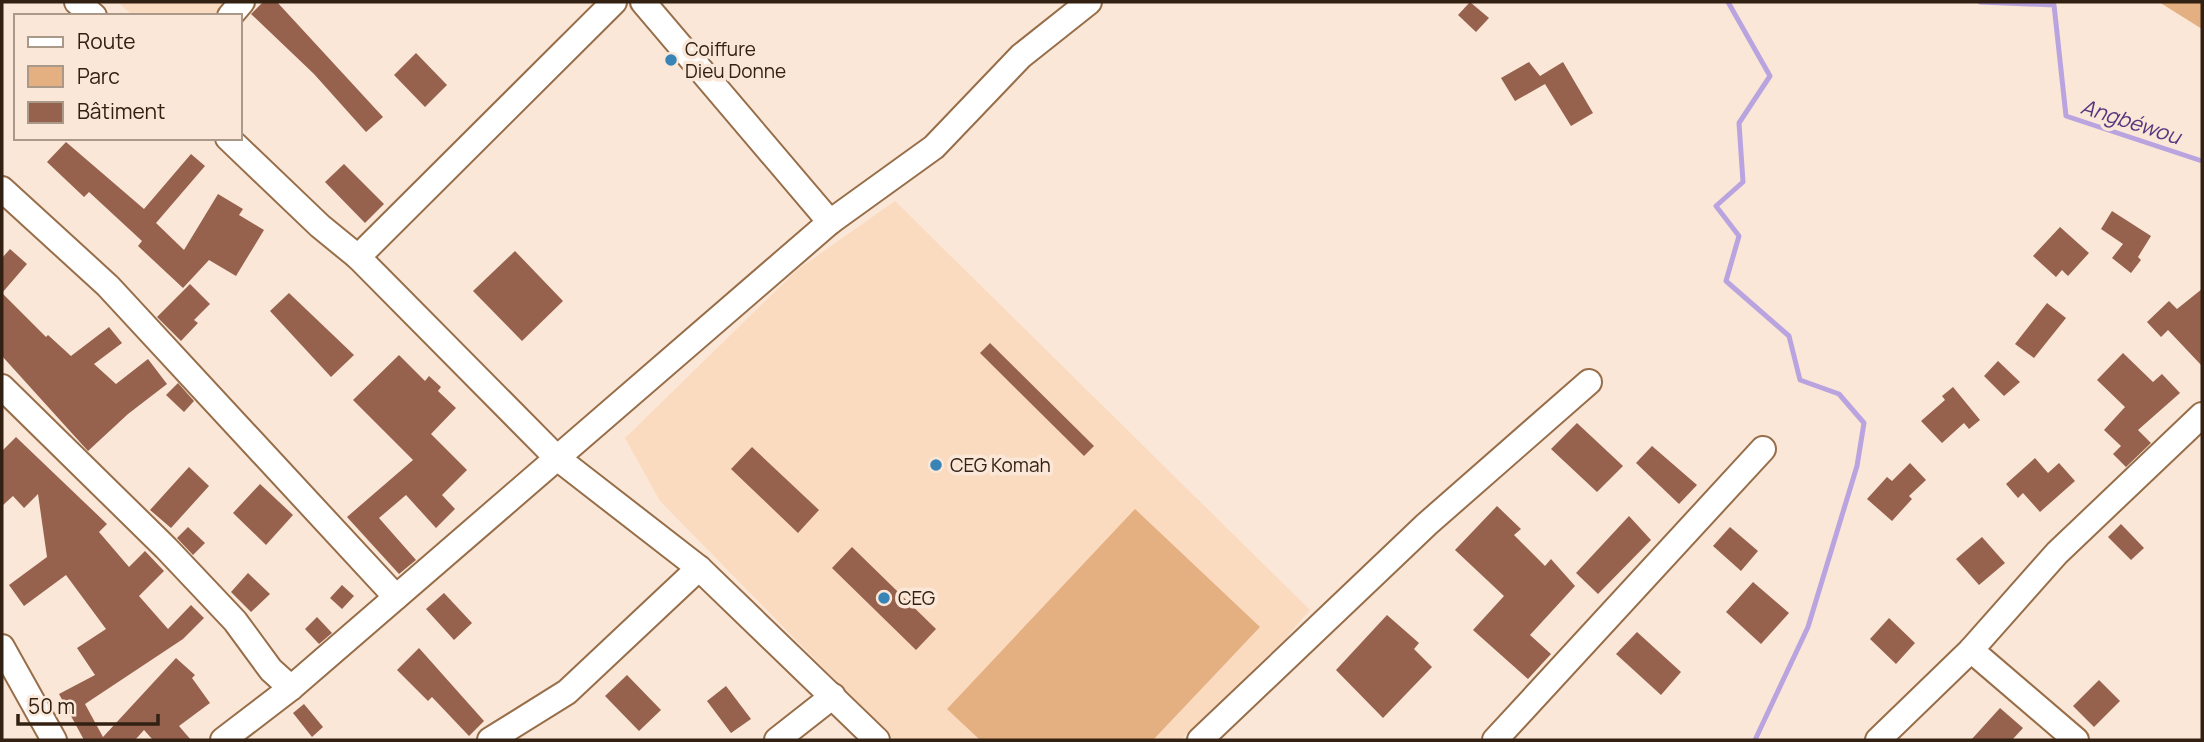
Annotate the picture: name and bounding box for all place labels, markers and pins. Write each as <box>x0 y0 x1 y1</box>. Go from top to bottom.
place label: Coiffure Dieu Donne <box>685 36 786 84</box>
marker: Coiffure Dieu Donne <box>663 52 679 68</box>
place label: CEG Komah <box>950 452 1051 478</box>
marker: CEG Komah <box>928 457 944 473</box>
place label: CEG <box>898 585 935 611</box>
marker: CEG <box>876 590 892 606</box>

